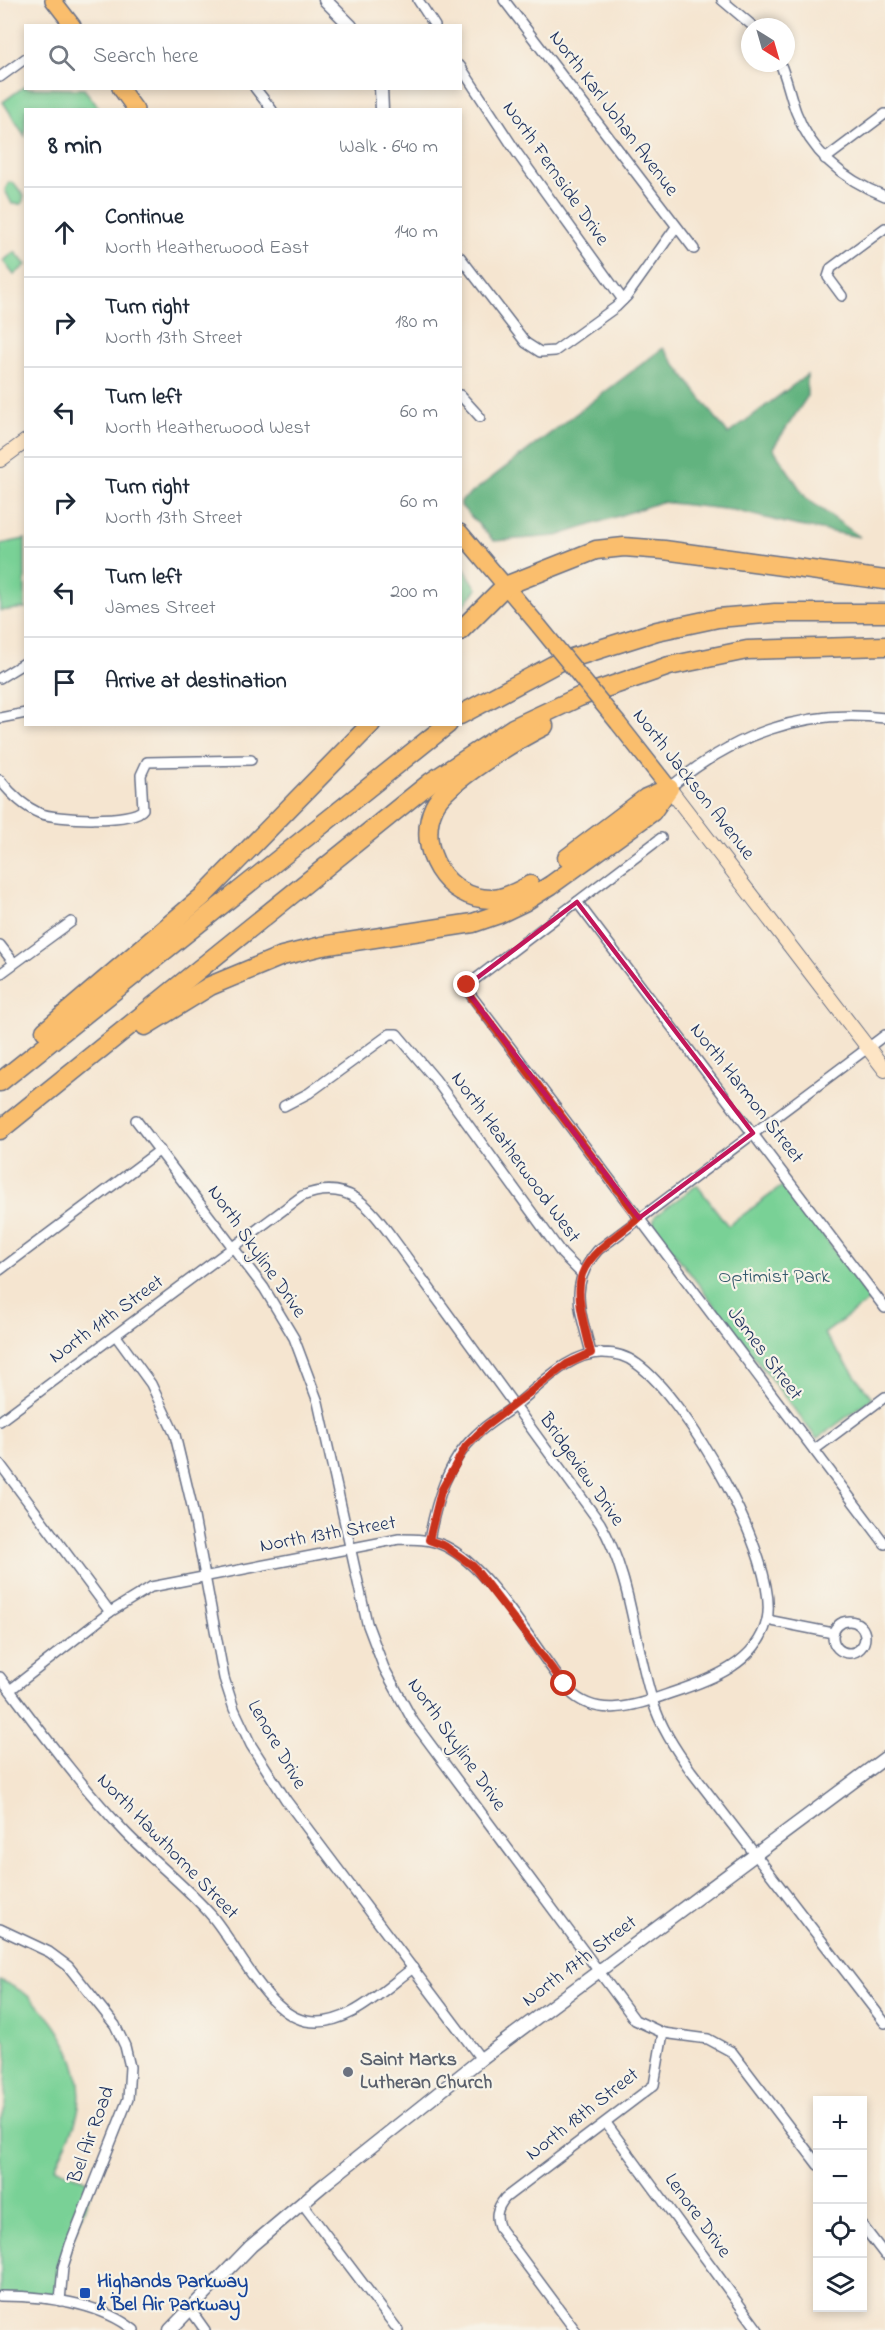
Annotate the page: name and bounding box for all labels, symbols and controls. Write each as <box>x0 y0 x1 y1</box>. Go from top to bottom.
north arrow <box>741 18 795 72</box>
search box <box>24 24 462 90</box>
street label: North Karl Johan Avenue <box>541 25 685 203</box>
icon: search <box>45 41 78 74</box>
text: Search here <box>93 41 198 73</box>
street label: North Fernside Drive <box>494 96 616 252</box>
text: 8 min <box>48 128 102 166</box>
text: Walk · 640 m <box>339 133 438 162</box>
text: Continue <box>105 202 184 234</box>
icon: ahead <box>48 216 81 249</box>
text: 140 m <box>394 218 438 247</box>
text: North Heatherwood East <box>105 234 309 263</box>
text: Turn right <box>105 292 190 324</box>
icon: right <box>48 306 81 339</box>
text: 180 m <box>395 308 438 337</box>
text: North 13th Street <box>105 324 243 353</box>
text: Turn left <box>105 382 182 414</box>
icon: left <box>48 396 81 429</box>
text: 60 m <box>400 398 438 427</box>
text: North Heatherwood West <box>105 414 310 443</box>
text: Turn right <box>105 472 190 504</box>
icon: right <box>48 486 81 519</box>
text: 60 m <box>400 488 438 517</box>
text: North 13th Street <box>105 504 243 533</box>
text: Turn left <box>105 562 182 594</box>
icon: left <box>48 576 81 609</box>
text: 200 m <box>390 578 438 607</box>
text: James Street <box>105 594 216 623</box>
icon: arrive <box>48 666 81 699</box>
text: Arrive at destination <box>105 666 287 698</box>
street label: North Jackson Avenue <box>625 703 761 867</box>
route end <box>453 971 479 997</box>
street label: North Harmon Street <box>682 1018 810 1171</box>
street label: North Heatherwood West <box>443 1066 587 1250</box>
street label: North Skyline Drive <box>199 1180 313 1324</box>
park label: Optimist Park <box>718 1263 830 1292</box>
street label: North 11th Street <box>44 1268 171 1372</box>
street label: James Street <box>719 1301 809 1407</box>
street label: Bridgeview Drive <box>530 1407 631 1533</box>
street label: North 13th Street <box>258 1509 399 1561</box>
route start <box>550 1670 576 1696</box>
street label: North Skyline Drive <box>399 1673 513 1817</box>
street label: Lenore Drive <box>239 1695 313 1795</box>
street label: North Hawthorne Street <box>89 1767 245 1927</box>
street label: North 17th Street <box>516 1909 644 2015</box>
place label: Saint Marks Lutheran Church <box>360 2046 492 2098</box>
street label: North 18th Street <box>520 2061 646 2169</box>
marker: Saint Marks Lutheran Church <box>341 2065 355 2079</box>
street label: Bel Air Road <box>61 2082 123 2189</box>
map controls <box>813 2096 867 2312</box>
button: + <box>813 2096 867 2150</box>
button: − <box>813 2150 867 2204</box>
street label: Lenore Drive <box>656 2168 738 2264</box>
button: locate <box>813 2204 867 2258</box>
button: layers <box>813 2258 867 2312</box>
place label: Highands Parkway & Bel Air Parkway <box>96 2268 248 2321</box>
marker: Highands Parkway & Bel Air Parkway <box>78 2286 92 2300</box>

